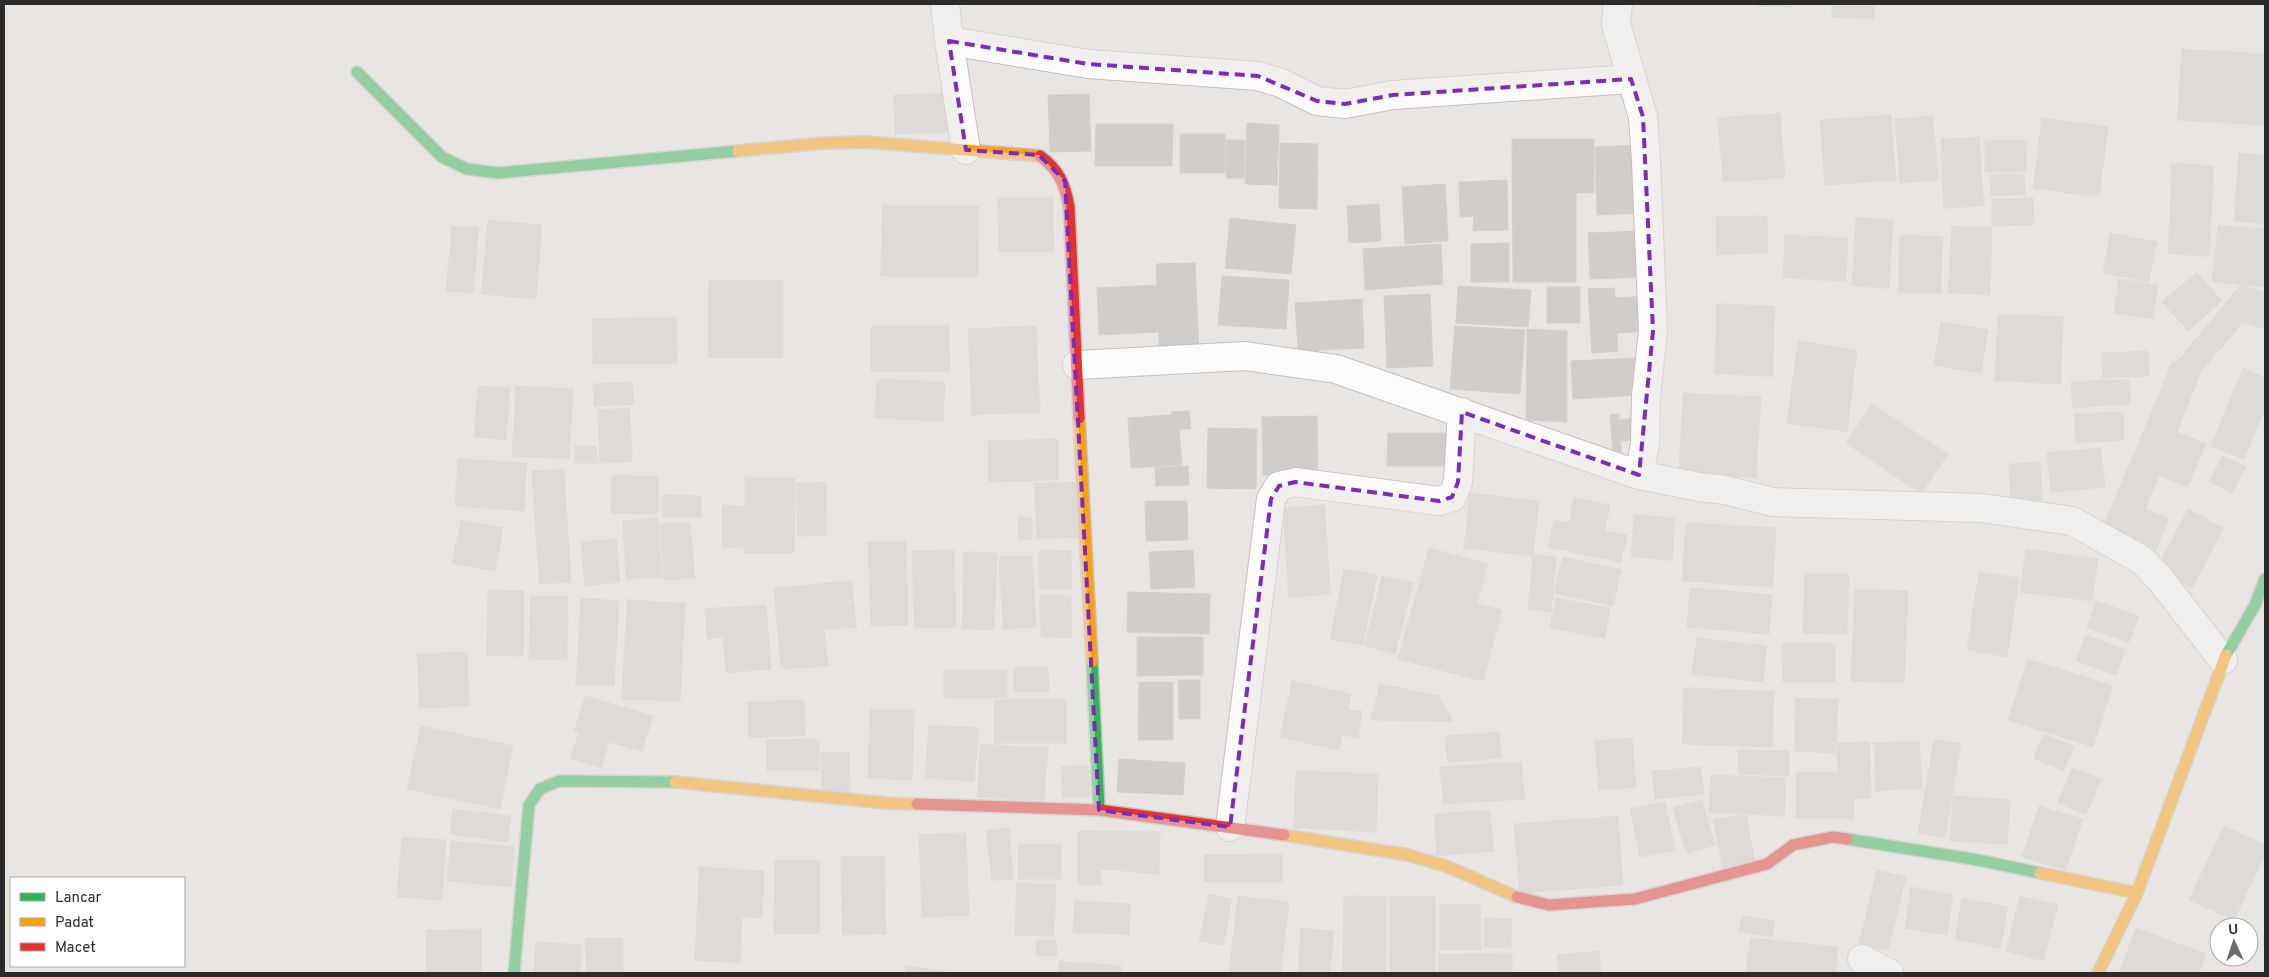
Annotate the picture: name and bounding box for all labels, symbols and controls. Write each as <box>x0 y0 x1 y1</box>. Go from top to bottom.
legend <box>10 877 185 967</box>
text: Lancar <box>55 889 102 908</box>
text: Padat <box>55 914 94 933</box>
north arrow <box>2209 917 2259 967</box>
text: U <box>2228 922 2239 939</box>
text: Macet <box>55 939 96 958</box>

